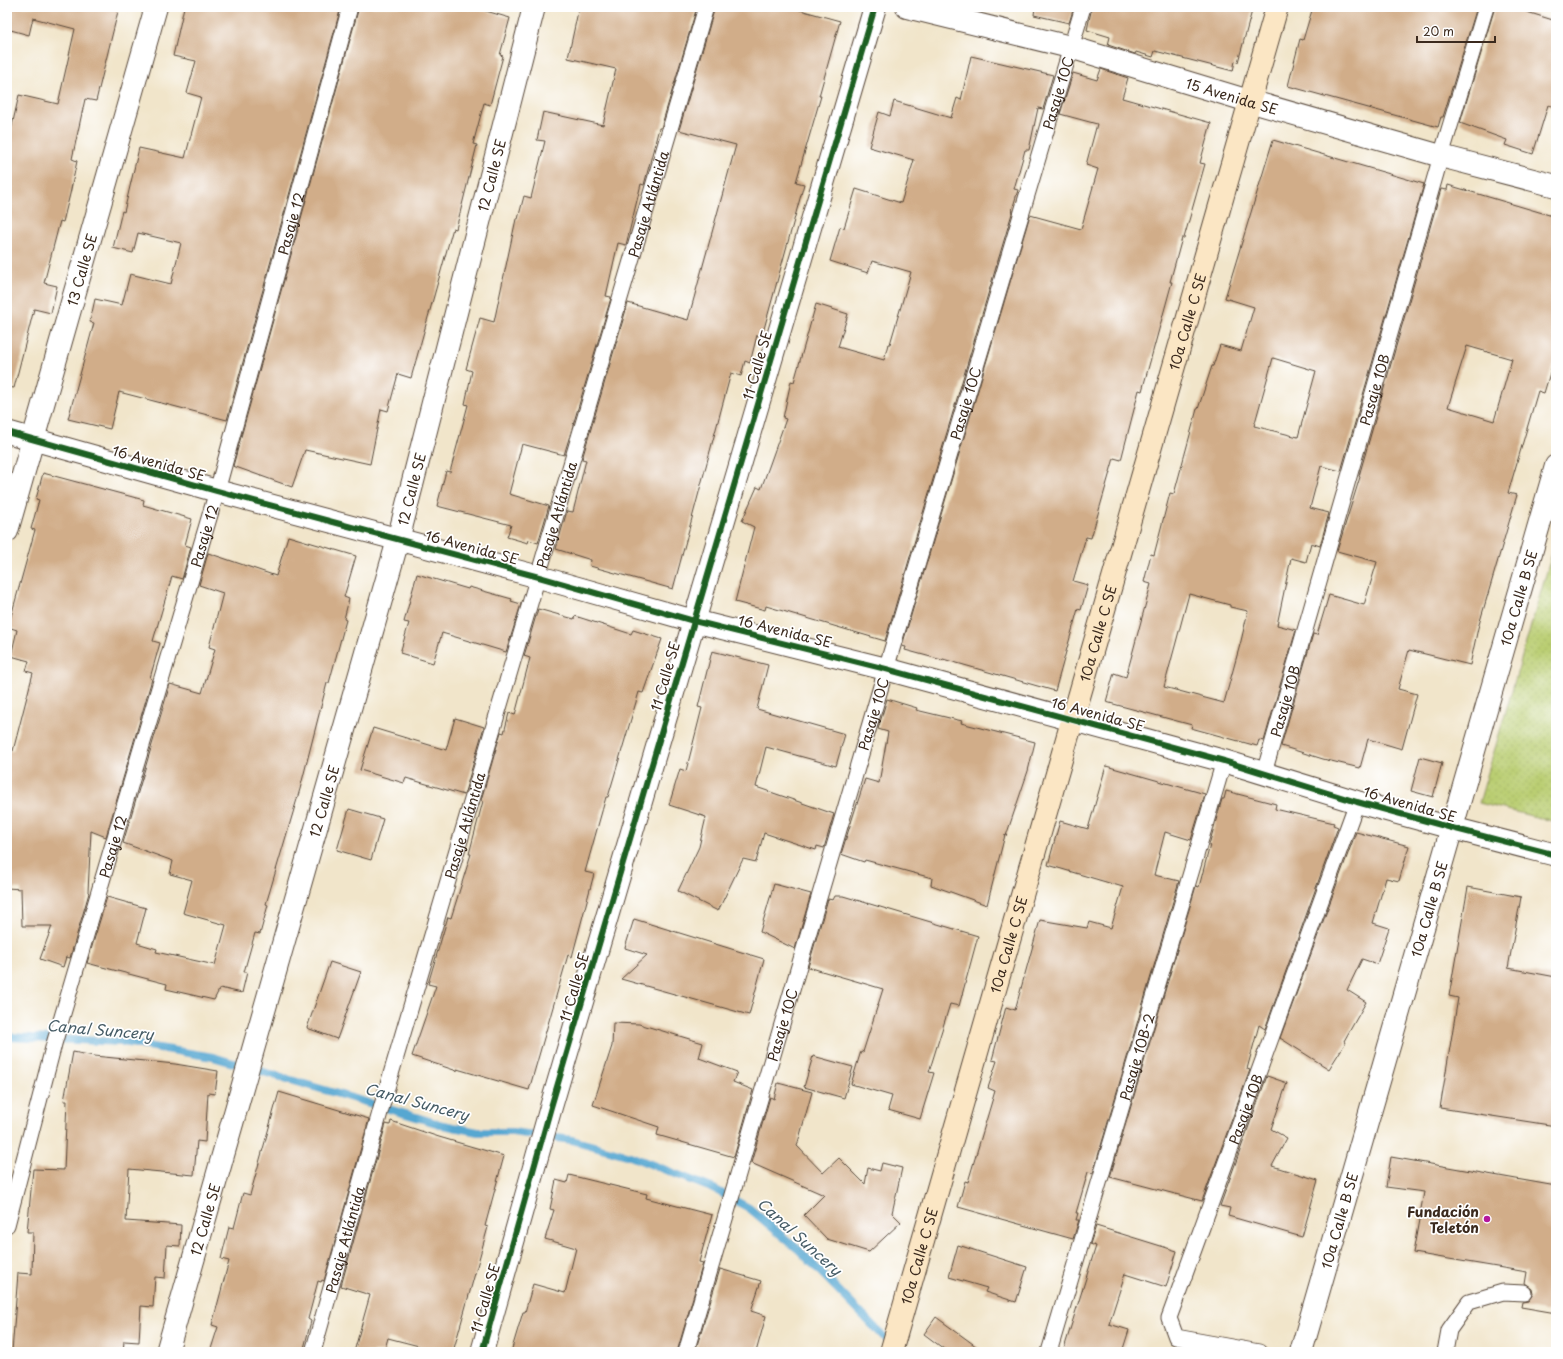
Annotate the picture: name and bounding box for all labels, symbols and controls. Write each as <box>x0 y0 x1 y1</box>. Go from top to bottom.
scale bar <box>1417 18 1495 44</box>
text: 20 m <box>1423 22 1454 40</box>
street label: Pasaje 10C <box>1037 54 1078 132</box>
street label: 15 Avenida SE <box>1183 72 1281 119</box>
street label: 12 Calle SE <box>472 136 511 214</box>
street label: Pasaje Atlántida <box>622 148 674 260</box>
street label: Pasaje 12 <box>272 190 309 257</box>
street label: 13 Calle SE <box>61 230 102 308</box>
street label: 10a Calle C SE <box>1163 270 1211 373</box>
street label: 11 Calle SE <box>737 328 777 402</box>
street label: Pasaje 10B <box>1354 351 1394 428</box>
street label: Pasaje 10C <box>944 364 986 442</box>
street label: 16 Avenida SE <box>110 440 208 486</box>
street label: 12 Calle SE <box>392 450 430 528</box>
street label: Pasaje Atlántida <box>530 458 582 571</box>
street label: Pasaje 12 <box>185 502 223 569</box>
street label: 16 Avenida SE <box>423 524 521 570</box>
street label: 10a Calle B SE <box>1494 547 1542 648</box>
street label: 10a Calle C SE <box>1073 582 1121 684</box>
street label: 16 Avenida SE <box>736 609 834 653</box>
street label: 11 Calle SE <box>645 639 685 713</box>
street label: Pasaje 10B <box>1264 663 1305 739</box>
street label: Pasaje 10C <box>852 675 894 753</box>
street label: 16 Avenida SE <box>1049 691 1147 737</box>
street label: 12 Calle SE <box>303 762 344 840</box>
street label: Pasaje Atlántida <box>439 769 490 881</box>
street label: 16 Avenida SE <box>1361 781 1459 827</box>
street label: Pasaje 12 <box>93 813 131 880</box>
street label: 10a Calle B SE <box>1405 858 1452 960</box>
street label: 10a Calle C SE <box>984 893 1032 996</box>
street label: 11 Calle SE <box>554 950 594 1024</box>
street label: Pasaje 10C <box>761 986 802 1064</box>
street label: Pasaje 10B-2 <box>1114 1011 1159 1103</box>
water label: Canal Suncery <box>46 1013 156 1045</box>
street label: Pasaje 10B <box>1223 1071 1268 1147</box>
water label: Canal Suncery <box>362 1076 473 1126</box>
street label: 10a Calle B SE <box>1315 1169 1363 1271</box>
street label: 12 Calle SE <box>184 1180 225 1258</box>
street label: Pasaje Atlántida <box>320 1183 370 1295</box>
water label: Canal Suncery <box>753 1192 848 1281</box>
place label: Fundación Teletón <box>1407 1201 1479 1238</box>
street label: 10a Calle C SE <box>895 1205 943 1307</box>
marker: Fundación Teletón <box>1482 1214 1492 1224</box>
street label: 11 Calle SE <box>465 1261 505 1335</box>

